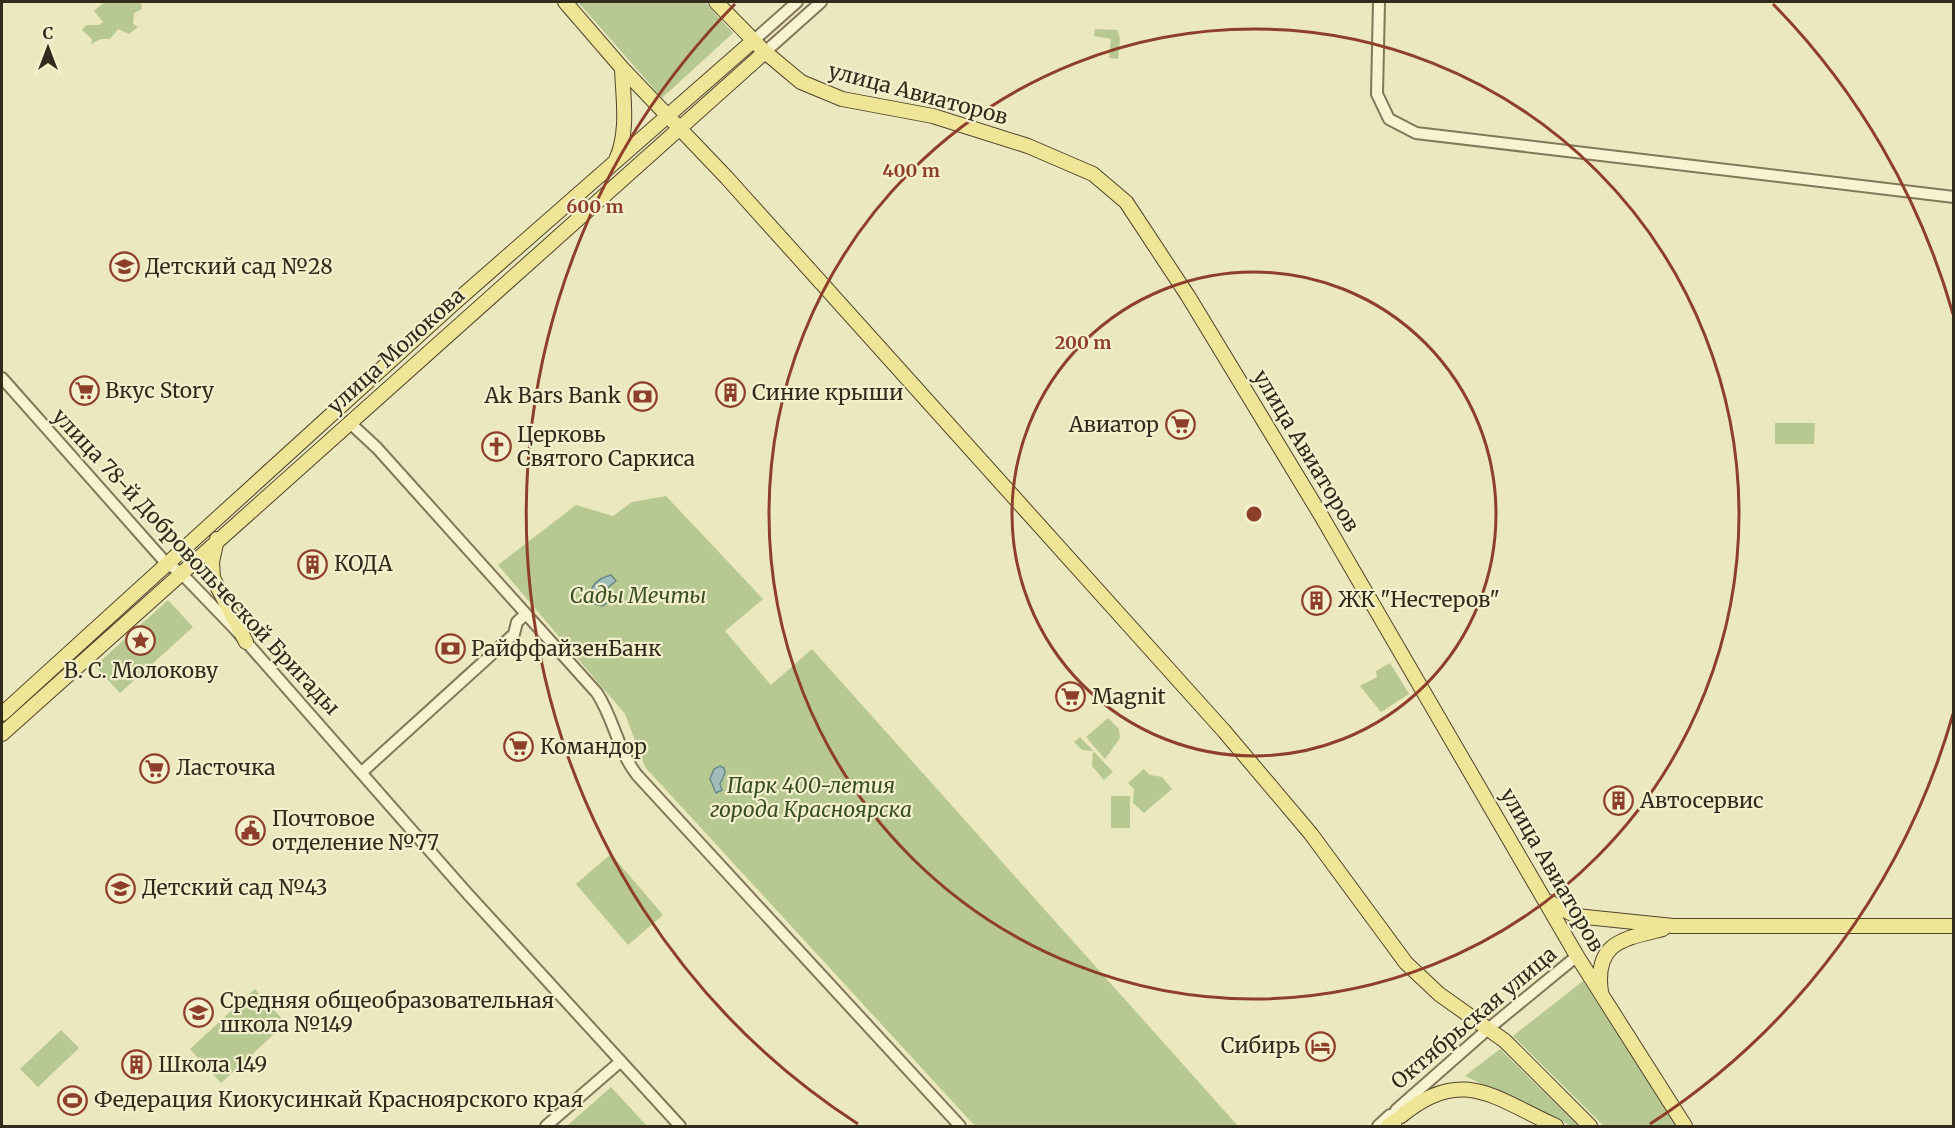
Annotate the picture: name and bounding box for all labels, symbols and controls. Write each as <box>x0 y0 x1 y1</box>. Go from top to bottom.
north arrow <box>18 18 78 78</box>
text: С <box>43 23 53 43</box>
street label: улица Авиаторов <box>826 57 1011 130</box>
text: 400 m <box>882 159 940 182</box>
text: 600 m <box>566 195 624 218</box>
school or university icon: Детский сад №28 <box>108 251 140 283</box>
place label: Детский сад №28 <box>145 253 333 280</box>
street label: улица Молокова <box>321 282 470 419</box>
text: 200 m <box>1055 331 1111 354</box>
street label: улица Авиаторов <box>1247 365 1366 537</box>
supermarket icon: Вкус Story <box>68 375 100 407</box>
place label: Вкус Story <box>105 377 215 404</box>
building icon: Синие крыши <box>715 377 747 409</box>
place label: Синие крыши <box>752 379 903 406</box>
bank icon: Ak Bars Bank <box>626 380 658 412</box>
place label: Ak Bars Bank <box>483 382 622 409</box>
street label: улица 78-й Добровольческой Бригады <box>47 403 346 721</box>
supermarket icon: Авиатор <box>1164 409 1196 441</box>
place label: Авиатор <box>1068 411 1159 438</box>
place label: Церковь Святого Саркиса <box>517 421 695 472</box>
church icon: Церковь Святого Саркиса <box>480 431 512 463</box>
centre of rings <box>1244 504 1264 524</box>
building icon: КОДА <box>297 548 329 580</box>
place label: КОДА <box>334 550 393 577</box>
park label: Сады Мечты <box>570 582 706 609</box>
building icon: ЖК "Нестеров" <box>1301 584 1333 616</box>
place label: ЖК "Нестеров" <box>1338 586 1500 613</box>
place icon: В. С. Молокову <box>125 624 157 656</box>
bank icon: РайффайзенБанк <box>434 633 466 665</box>
place label: РайффайзенБанк <box>471 635 661 662</box>
place label: В. С. Молокову <box>64 657 219 684</box>
supermarket icon: Magnit <box>1055 681 1087 713</box>
place label: Magnit <box>1092 683 1166 710</box>
supermarket icon: Командор <box>503 731 535 763</box>
place label: Командор <box>540 733 647 760</box>
supermarket icon: Ласточка <box>139 752 171 784</box>
place label: Ласточка <box>176 754 276 781</box>
park label: Парк 400-летия города Красноярска <box>710 772 912 823</box>
street label: улица Авиаторов <box>1495 783 1610 956</box>
building icon: Автосервис <box>1603 785 1635 817</box>
place label: Автосервис <box>1639 787 1764 814</box>
place label: Почтовое отделение №77 <box>272 805 439 856</box>
public building icon: Почтовое отделение №77 <box>235 815 267 847</box>
school or university icon: Детский сад №43 <box>105 872 137 904</box>
place label: Детский сад №43 <box>142 874 327 901</box>
street label: Октябрьская улица <box>1385 940 1562 1095</box>
place label: Средняя общеобразовательная школа №149 <box>220 987 554 1038</box>
school or university icon: Средняя общеобразовательная школа №149 <box>183 997 215 1029</box>
hotel icon: Сибирь <box>1305 1030 1337 1062</box>
place label: Сибирь <box>1221 1032 1300 1059</box>
building icon: Школа 149 <box>121 1049 153 1081</box>
place label: Школа 149 <box>158 1051 267 1078</box>
sports icon: Федерация Киокусинкай Красноярского края <box>57 1084 89 1116</box>
place label: Федерация Киокусинкай Красноярского края <box>94 1086 583 1113</box>

